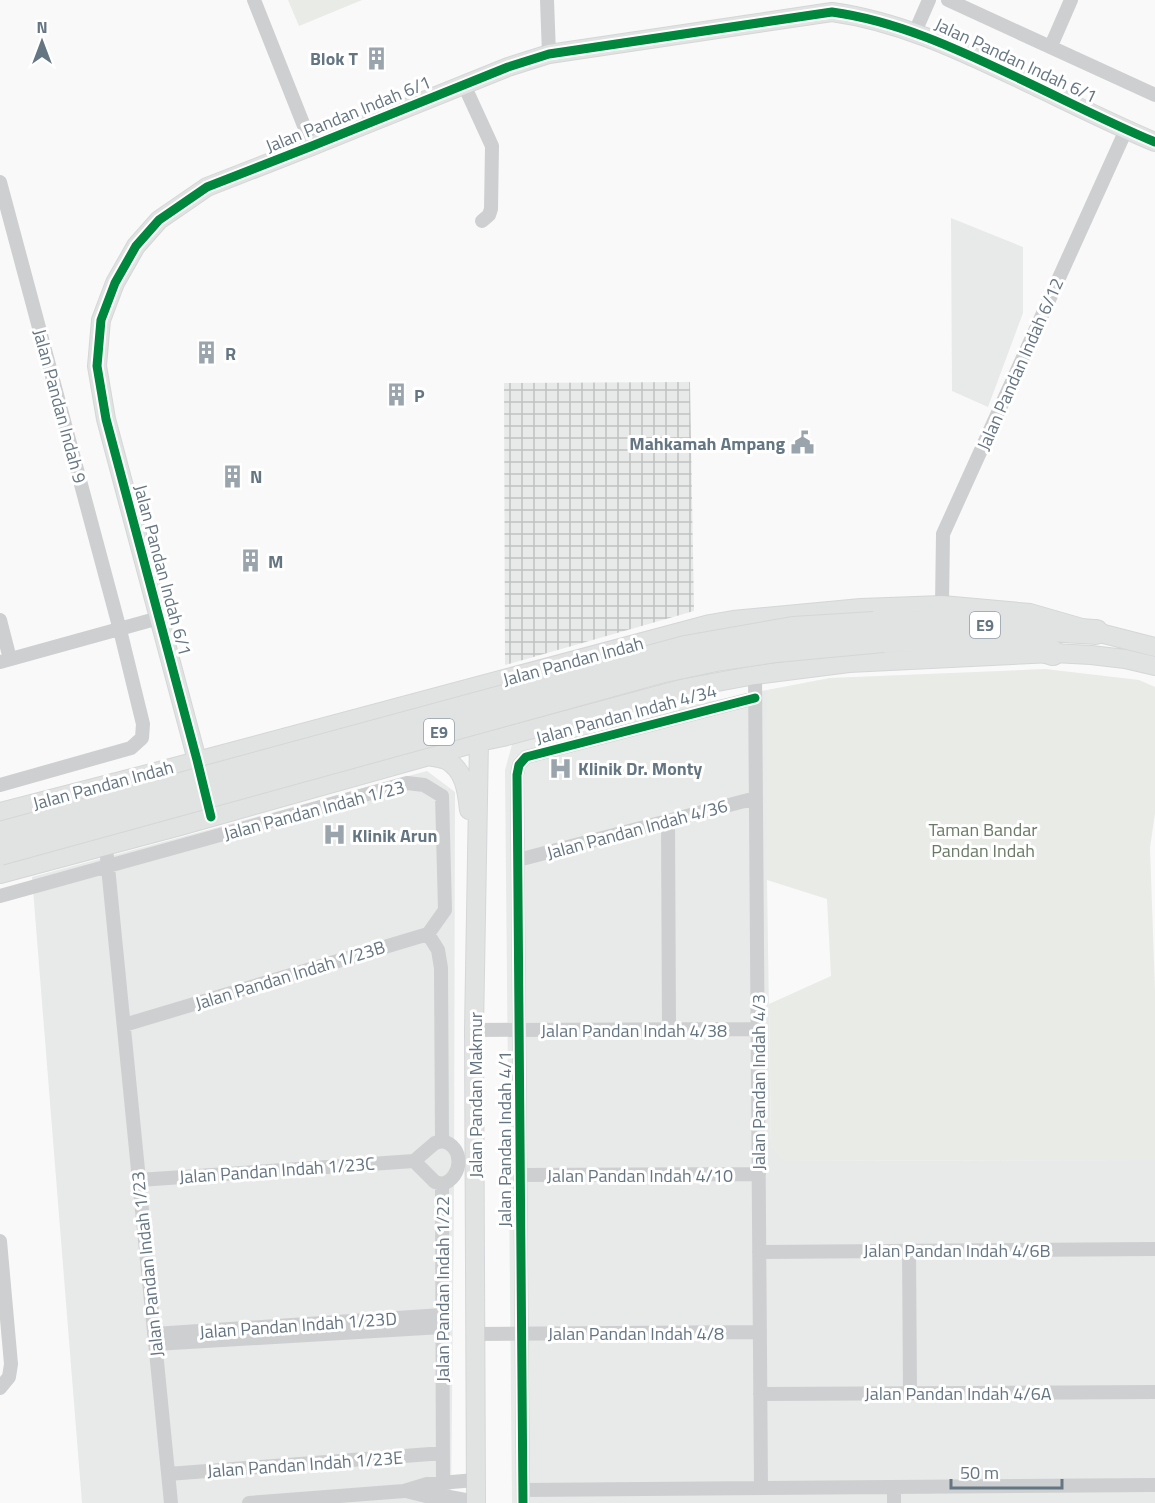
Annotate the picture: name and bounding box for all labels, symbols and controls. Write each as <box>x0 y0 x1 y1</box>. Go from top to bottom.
street label: Jalan Pandan Indah 6/1 <box>930 11 1102 109</box>
north arrow <box>12 12 72 72</box>
text: N <box>36 15 48 39</box>
place label: Blok T <box>310 45 359 72</box>
building icon: Blok T <box>363 45 389 71</box>
street label: Jalan Pandan Indah 6/1 <box>261 68 435 160</box>
street label: Jalan Pandan Indah 6/12 <box>970 273 1070 455</box>
street label: Jalan Pandan Indah 9 <box>26 326 94 486</box>
building icon: R <box>194 340 220 366</box>
place label: R <box>225 340 236 367</box>
building icon: P <box>383 382 409 408</box>
place label: P <box>414 382 425 409</box>
place label: Mahkamah Ampang <box>629 430 785 457</box>
public building icon: Mahkamah Ampang <box>790 430 816 456</box>
building icon: N <box>219 463 245 489</box>
place label: N <box>250 463 262 490</box>
street label: Jalan Pandan Indah 6/1 <box>127 481 199 659</box>
building icon: M <box>237 548 263 574</box>
place label: M <box>268 548 283 575</box>
road number: E9 <box>970 612 1000 638</box>
street label: Jalan Pandan Indah <box>500 629 646 693</box>
street label: Jalan Pandan Indah 4/34 <box>532 677 720 751</box>
road number: E9 <box>424 719 454 745</box>
street label: Jalan Pandan Indah <box>30 753 176 817</box>
hospital icon: Klinik Dr. Monty <box>547 755 573 781</box>
place label: Klinik Dr. Monty <box>578 755 702 782</box>
street label: Jalan Pandan Indah 1/23 <box>220 773 408 847</box>
street label: Jalan Pandan Indah 4/36 <box>543 792 731 866</box>
park label: Taman Bandar Pandan Indah <box>928 816 1038 864</box>
hospital icon: Klinik Arun <box>321 822 347 848</box>
place label: Klinik Arun <box>352 822 437 849</box>
street label: Jalan Pandan Indah 1/23B <box>192 933 388 1017</box>
street label: Jalan Pandan Indah 4/3 <box>745 994 772 1170</box>
street label: Jalan Pandan Makmur <box>462 1012 489 1178</box>
street label: Jalan Pandan Indah 4/38 <box>541 1017 727 1044</box>
street label: Jalan Pandan Indah 4/1 <box>491 1051 518 1227</box>
street label: Jalan Pandan Indah 1/23C <box>178 1150 376 1190</box>
street label: Jalan Pandan Indah 4/10 <box>547 1162 733 1189</box>
street label: Jalan Pandan Indah 1/23 <box>124 1170 170 1358</box>
street label: Jalan Pandan Indah 1/22 <box>429 1196 456 1382</box>
street label: Jalan Pandan Indah 4/6B <box>863 1237 1051 1264</box>
street label: Jalan Pandan Indah 1/23D <box>198 1305 398 1345</box>
street label: Jalan Pandan Indah 4/8 <box>548 1320 724 1347</box>
street label: Jalan Pandan Indah 4/6A <box>864 1380 1052 1407</box>
street label: Jalan Pandan Indah 1/23E <box>206 1444 404 1484</box>
scale bar <box>951 1452 1062 1490</box>
text: 50 m <box>960 1459 999 1486</box>

